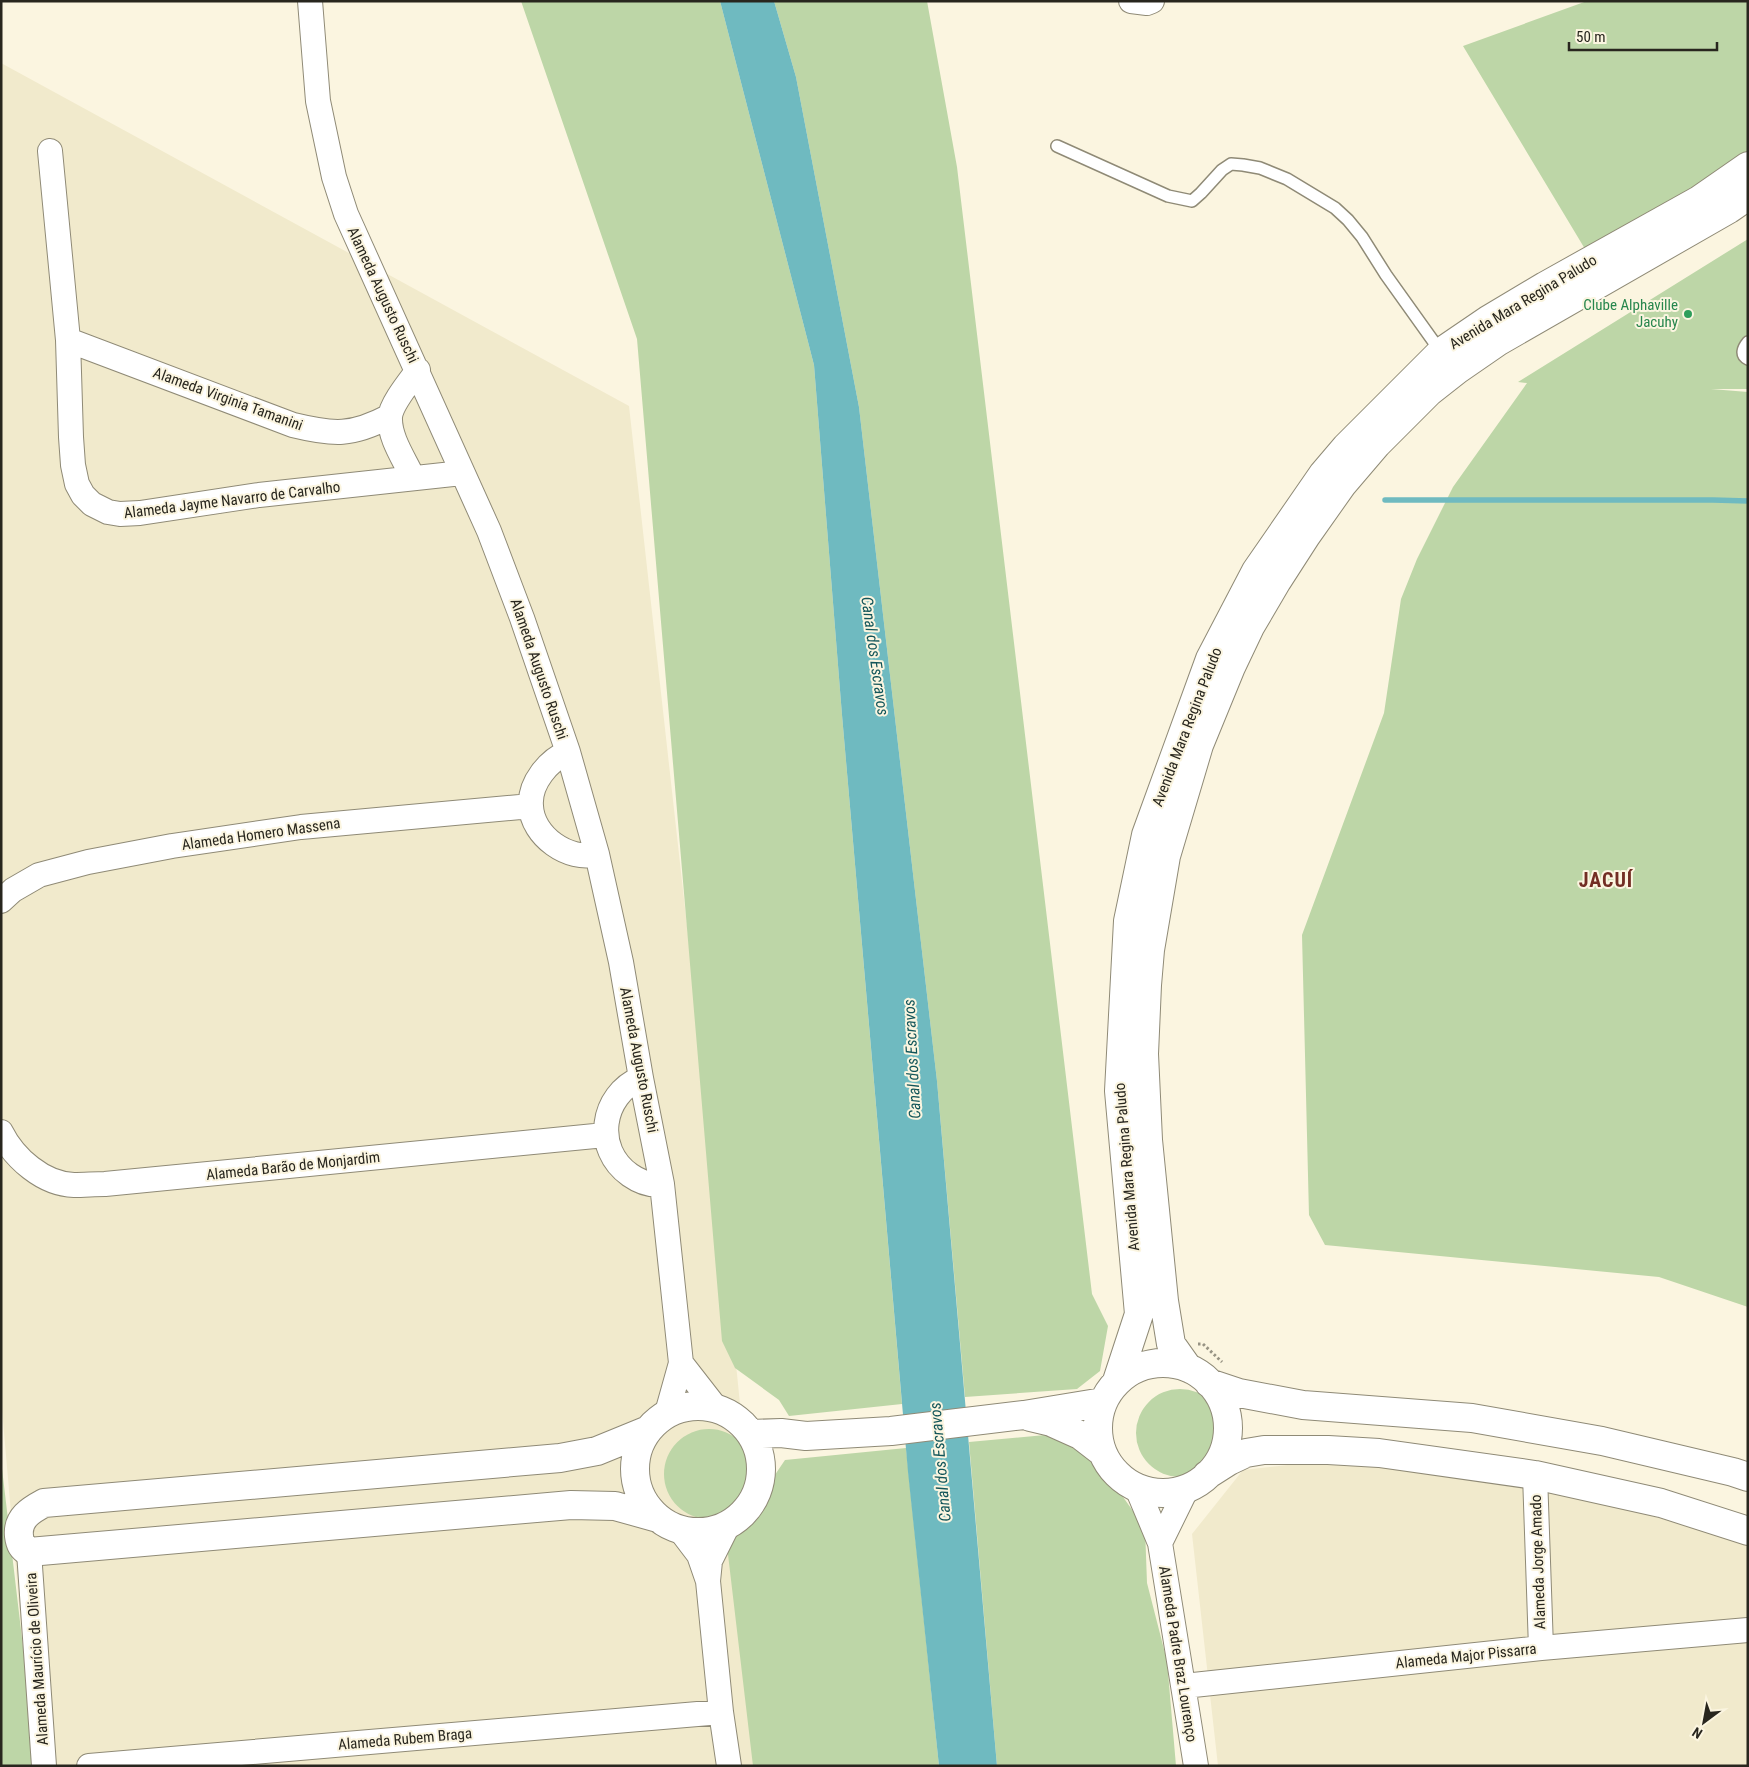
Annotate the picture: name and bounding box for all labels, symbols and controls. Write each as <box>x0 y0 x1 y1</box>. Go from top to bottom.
scale bar <box>1569 20 1716 52</box>
text: 50 m <box>1576 28 1606 46</box>
street label: Alameda Augusto Ruschi <box>344 224 422 366</box>
street label: Avenida Mara Regina Paludo <box>1446 251 1600 353</box>
place label: Clube Alphaville Jacuhy <box>1583 296 1678 331</box>
marker: Clube Alphaville Jacuhy <box>1682 308 1694 320</box>
street label: Alameda Virginia Tamanini <box>151 364 305 434</box>
street label: Alameda Jayme Navarro de Carvalho <box>123 478 341 522</box>
water label: Canal dos Escravos <box>857 595 893 717</box>
street label: Alameda Augusto Ruschi <box>506 596 572 742</box>
street label: Avenida Mara Regina Paludo <box>1148 645 1226 809</box>
street label: Alameda Homero Massena <box>181 814 341 854</box>
district label: JACUÍ <box>1579 868 1634 892</box>
street label: Alameda Augusto Ruschi <box>616 986 662 1134</box>
water label: Canal dos Escravos <box>899 999 925 1119</box>
street label: Avenida Mara Regina Paludo <box>1111 1082 1143 1252</box>
street label: Alameda Barão de Monjardim <box>205 1148 381 1184</box>
water label: Canal dos Escravos <box>925 1402 955 1522</box>
street label: Alameda Jorge Amado <box>1527 1494 1549 1630</box>
street label: Alameda Padre Braz Lourenço <box>1155 1565 1201 1743</box>
street label: Alameda Maurício de Oliveira <box>22 1572 52 1746</box>
street label: Alameda Major Pissarra <box>1395 1640 1537 1672</box>
north arrow <box>1679 1697 1729 1747</box>
street label: Alameda Rubem Braga <box>337 1724 473 1754</box>
text: N <box>1689 1724 1705 1742</box>

